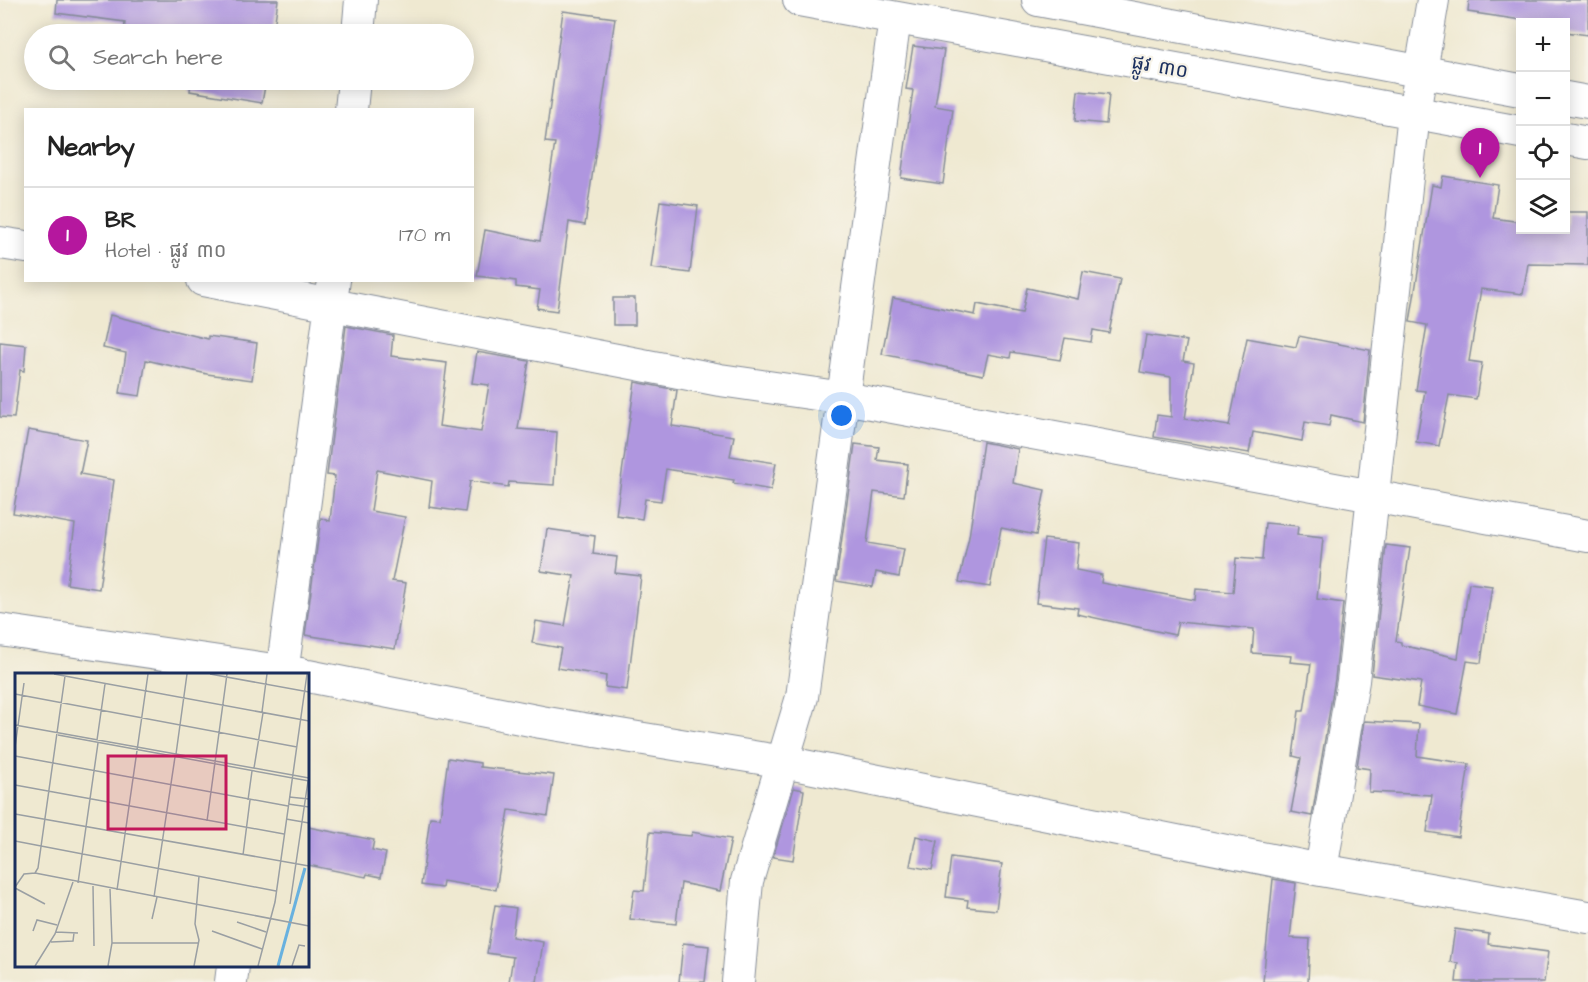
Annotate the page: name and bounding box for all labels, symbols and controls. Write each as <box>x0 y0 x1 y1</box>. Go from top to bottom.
map controls <box>1516 18 1570 234</box>
button: + <box>1516 18 1570 72</box>
search box <box>24 24 474 90</box>
icon: search <box>45 41 78 74</box>
text: Search here <box>93 42 223 73</box>
street label: ផ្លូវ ៣០ <box>1129 48 1190 90</box>
button: − <box>1516 72 1570 126</box>
button: locate <box>1516 126 1570 180</box>
pin: 1 <box>1460 128 1500 178</box>
text: Nearby <box>48 129 135 165</box>
button: layers <box>1516 180 1570 234</box>
text: BR <box>105 205 136 236</box>
text: 1 <box>66 221 69 249</box>
text: 170 m <box>399 221 450 249</box>
text: Hotel · ផ្លូវ ៣០ <box>105 237 226 265</box>
your location <box>827 401 856 430</box>
inset map <box>15 673 309 967</box>

